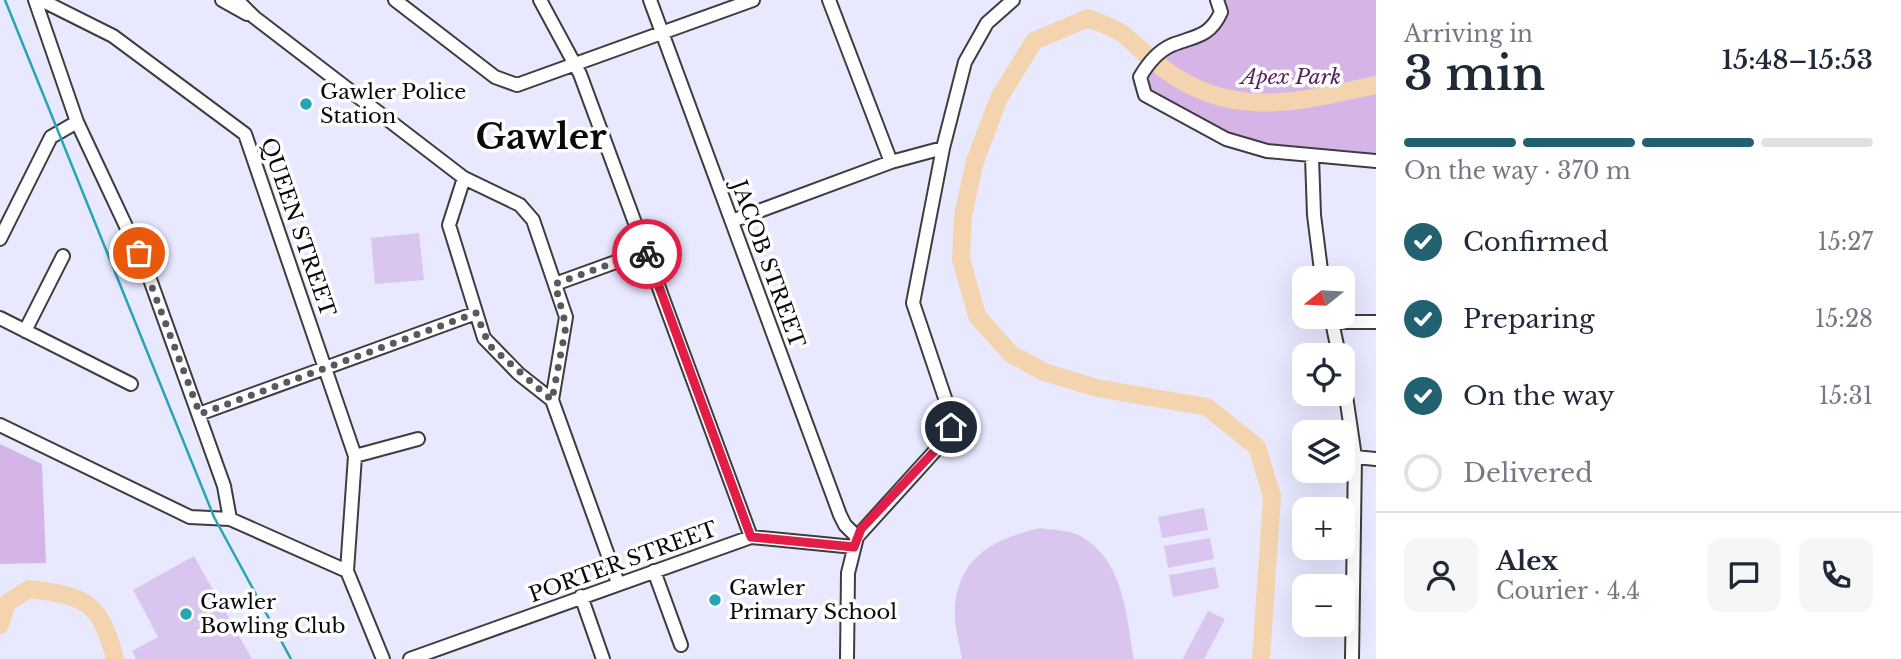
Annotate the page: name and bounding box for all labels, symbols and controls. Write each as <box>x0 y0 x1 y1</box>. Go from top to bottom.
text: Arriving in <box>1404 20 1533 48</box>
text: 15:48–15:53 <box>1721 44 1873 76</box>
text: 3 min <box>1404 45 1545 102</box>
park label: Apex Park <box>1238 64 1341 90</box>
place label: Gawler Police Station <box>320 79 466 129</box>
marker: Gawler Police Station <box>298 96 314 112</box>
district label: Gawler <box>475 115 607 158</box>
street label: QUEEN STREET <box>255 134 341 320</box>
text: On the way · 370 m <box>1404 157 1631 185</box>
street label: JACOB STREET <box>725 174 810 352</box>
courier <box>612 219 682 289</box>
pin <box>109 223 169 283</box>
icon: check <box>1404 223 1442 261</box>
text: Confirmed <box>1463 226 1608 258</box>
text: 15:27 <box>1817 228 1873 256</box>
icon: bag <box>120 234 158 272</box>
icon: bike <box>628 235 666 273</box>
north arrow <box>1292 266 1354 329</box>
map controls <box>1292 266 1355 637</box>
icon: check <box>1404 300 1442 338</box>
text: Preparing <box>1463 303 1595 335</box>
text: 15:28 <box>1815 305 1873 333</box>
button: locate <box>1292 343 1355 406</box>
icon: check <box>1404 377 1442 415</box>
text: On the way <box>1463 380 1615 412</box>
text: 15:31 <box>1819 382 1873 410</box>
pin <box>921 397 981 457</box>
icon: home <box>932 408 970 446</box>
button: layers <box>1292 420 1355 483</box>
text: Delivered <box>1463 457 1593 489</box>
button: + <box>1292 497 1355 560</box>
street label: PORTER STREET <box>525 516 721 608</box>
button: person <box>1404 538 1478 612</box>
button: chat <box>1707 538 1781 612</box>
button: phone <box>1799 538 1873 612</box>
text: Alex <box>1496 545 1558 577</box>
button: − <box>1292 574 1355 637</box>
place label: Gawler Primary School <box>729 575 897 625</box>
text: Courier · 4.4 <box>1496 577 1640 605</box>
place label: Gawler Bowling Club <box>200 589 345 639</box>
marker: Gawler Primary School <box>707 592 723 608</box>
marker: Gawler Bowling Club <box>178 606 194 622</box>

